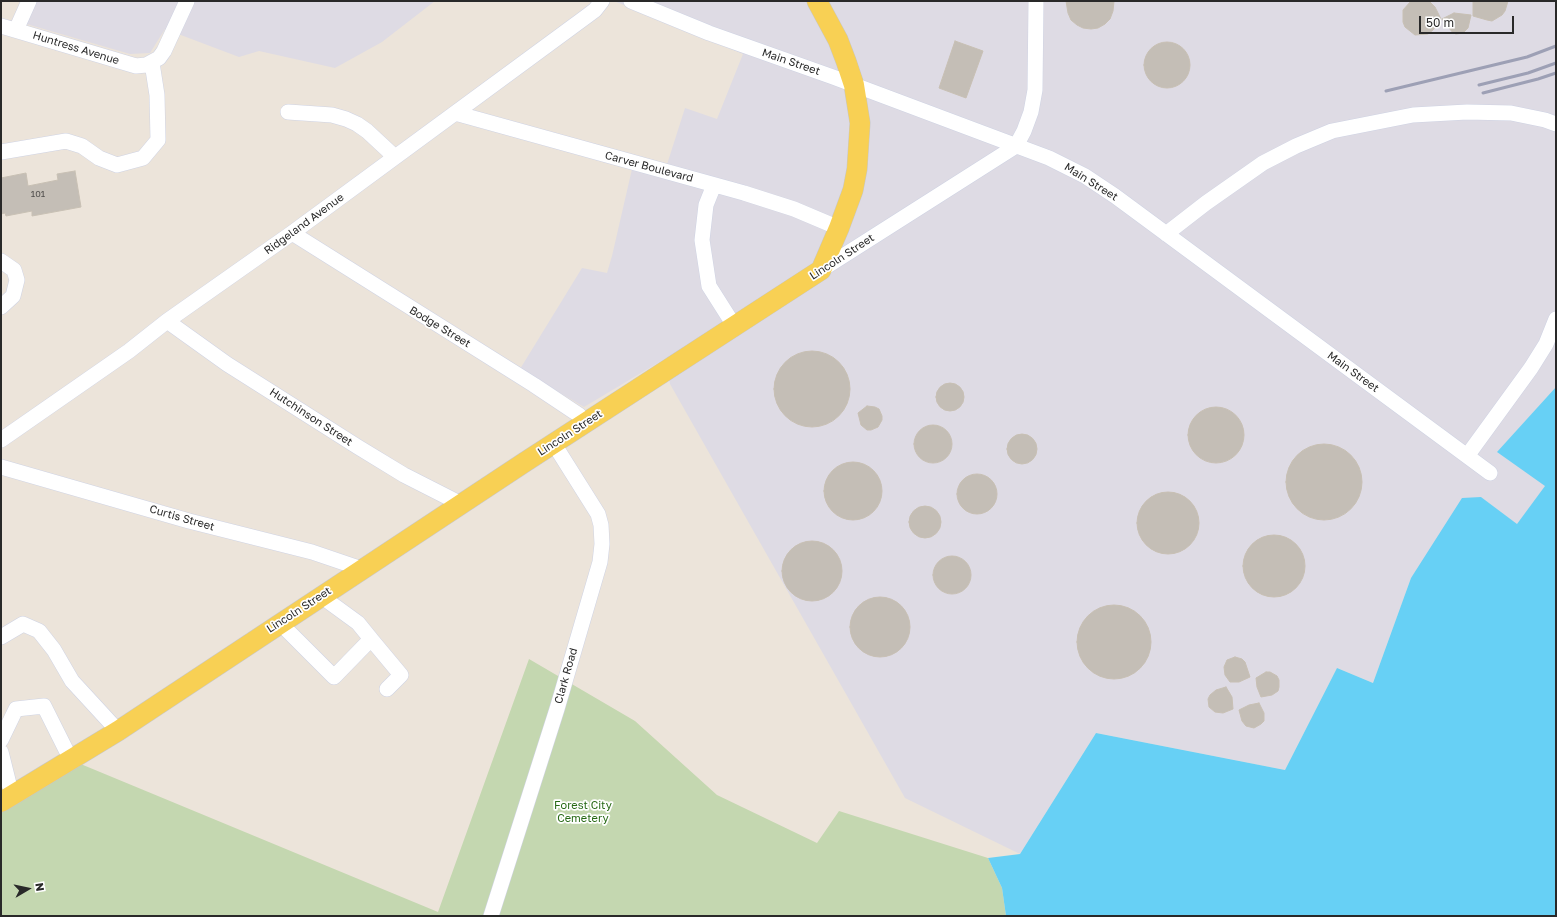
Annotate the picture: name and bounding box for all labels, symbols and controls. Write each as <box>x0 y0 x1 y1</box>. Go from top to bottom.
scale bar <box>1421 8 1516 34</box>
text: 50 m <box>1426 15 1454 30</box>
street label: Huntress Avenue <box>31 29 121 67</box>
street label: Main Street <box>760 46 822 78</box>
street label: Carver Boulevard <box>603 149 695 185</box>
street label: Main Street <box>1062 160 1120 204</box>
house number: 101 <box>31 189 45 199</box>
street label: Ridgeland Avenue <box>262 191 346 257</box>
street label: Lincoln Street <box>807 231 877 283</box>
street label: Bodge Street <box>407 304 473 350</box>
street label: Main Street <box>1325 349 1381 395</box>
street label: Hutchinson Street <box>267 385 355 449</box>
street label: Lincoln Street <box>535 407 605 459</box>
street label: Curtis Street <box>148 502 216 534</box>
street label: Lincoln Street <box>264 584 334 636</box>
street label: Clark Road <box>552 647 580 705</box>
park label: Forest City Cemetery <box>554 799 612 825</box>
north arrow <box>8 869 48 909</box>
text: N <box>33 882 47 892</box>

